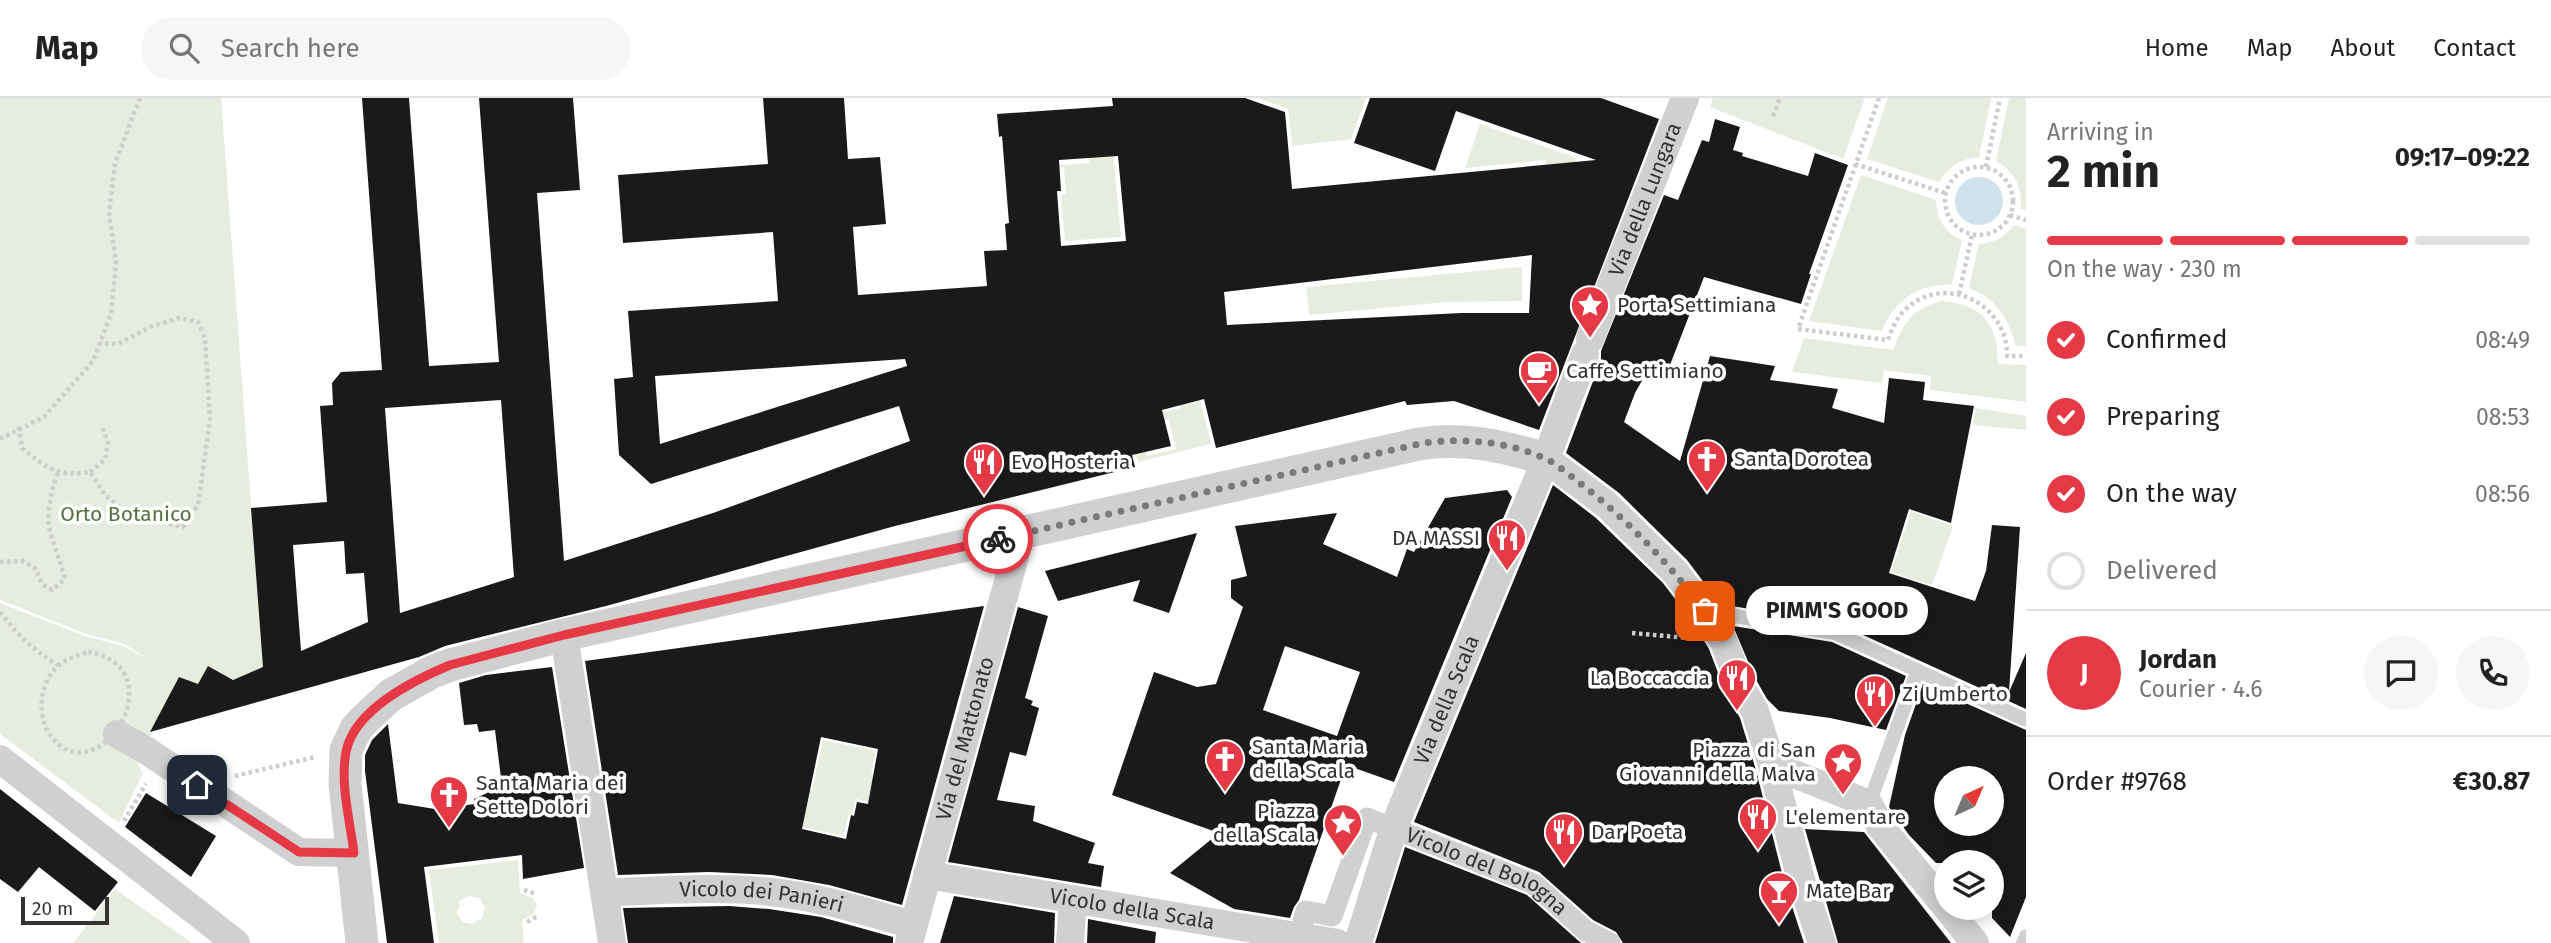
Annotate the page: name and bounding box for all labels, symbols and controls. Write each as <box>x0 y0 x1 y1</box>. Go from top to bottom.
search box <box>141 17 631 80</box>
text: Map <box>35 28 99 68</box>
icon: search <box>165 29 203 67</box>
text: Search here <box>221 33 360 64</box>
text: Home <box>2145 34 2209 62</box>
text: Map <box>2247 34 2293 62</box>
text: About <box>2331 34 2395 62</box>
text: Contact <box>2433 34 2516 62</box>
text: Arriving in <box>2047 118 2154 146</box>
street label: Via della Lungara <box>1603 119 1687 280</box>
text: 09:17–09:22 <box>2395 142 2530 173</box>
text: 2 min <box>2047 144 2160 199</box>
text: On the way · 230 m <box>2047 255 2242 283</box>
place icon: Porta Settimiana <box>1569 284 1611 339</box>
place label: Porta Settimiana <box>1617 292 1776 318</box>
icon: check <box>2047 321 2085 359</box>
text: Confirmed <box>2106 324 2227 355</box>
text: 08:49 <box>2475 326 2530 354</box>
cafe icon: Caffe Settimiano <box>1518 350 1560 405</box>
place label: Caffe Settimiano <box>1566 358 1724 384</box>
icon: check <box>2047 398 2085 436</box>
text: Preparing <box>2106 401 2219 432</box>
text: 08:53 <box>2476 403 2530 431</box>
church icon: Santa Dorotea <box>1686 438 1728 493</box>
restaurant icon: Evo Hosteria <box>963 441 1005 496</box>
place label: Santa Dorotea <box>1734 446 1869 472</box>
place label: Evo Hosteria <box>1011 449 1130 475</box>
icon: check <box>2047 475 2085 513</box>
text: On the way <box>2106 478 2237 509</box>
text: 08:56 <box>2475 480 2530 508</box>
park label: Orto Botanico <box>60 501 192 527</box>
courier <box>963 504 1033 574</box>
restaurant icon: DA MASSI <box>1486 517 1528 572</box>
icon: bike <box>979 520 1017 558</box>
place label: DA MASSI <box>1392 525 1480 551</box>
text: Delivered <box>2106 555 2218 586</box>
pin <box>1675 581 1735 641</box>
callout: PIMM'S GOOD <box>1747 587 1929 636</box>
icon: bag <box>1686 592 1724 630</box>
text: PIMM'S GOOD <box>1766 596 1908 624</box>
street label: Via della Scala <box>1408 631 1485 769</box>
button: chat <box>2364 636 2438 710</box>
button: phone <box>2456 636 2530 710</box>
text: Jordan <box>2139 644 2217 675</box>
street label: Via del Mattonato <box>930 654 1000 823</box>
restaurant icon: La Boccaccia <box>1716 657 1758 712</box>
text: J <box>2080 658 2088 689</box>
place label: La Boccaccia <box>1590 665 1710 691</box>
restaurant icon: Zi Umberto <box>1854 673 1896 728</box>
text: Courier · 4.6 <box>2139 675 2263 703</box>
place label: Zi Umberto <box>1902 681 2008 707</box>
place label: Santa Maria della Scala <box>1252 734 1365 784</box>
place label: Piazza di San Giovanni della Malva <box>1619 737 1816 787</box>
church icon: Santa Maria della Scala <box>1204 738 1246 793</box>
place icon: Piazza di San Giovanni della Malva <box>1822 741 1864 796</box>
pin <box>167 755 227 815</box>
icon: home <box>178 766 216 804</box>
north arrow <box>1934 766 2004 836</box>
map controls <box>1934 766 2004 920</box>
text: Order #9768 <box>2047 766 2187 797</box>
text: €30.87 <box>2453 766 2530 797</box>
place label: Santa Maria dei Sette Dolori <box>476 770 624 820</box>
church icon: Santa Maria dei Sette Dolori <box>428 774 470 829</box>
restaurant icon: L'elementare <box>1737 796 1779 851</box>
place label: Piazza della Scala <box>1213 798 1316 848</box>
place icon: Piazza della Scala <box>1322 802 1364 857</box>
place label: L'elementare <box>1785 804 1906 830</box>
restaurant icon: Dar Poeta <box>1543 811 1585 866</box>
place label: Dar Poeta <box>1591 819 1684 845</box>
street label: Vicolo del Bologna <box>1402 822 1573 921</box>
button: layers <box>1934 850 2004 920</box>
bar icon: Mate Bar <box>1758 870 1800 925</box>
street label: Vicolo dei Panieri <box>679 876 846 918</box>
place label: Mate Bar <box>1806 878 1890 904</box>
street label: Vicolo della Scala <box>1048 883 1217 935</box>
scale bar <box>21 894 108 926</box>
text: 20 m <box>32 897 73 920</box>

